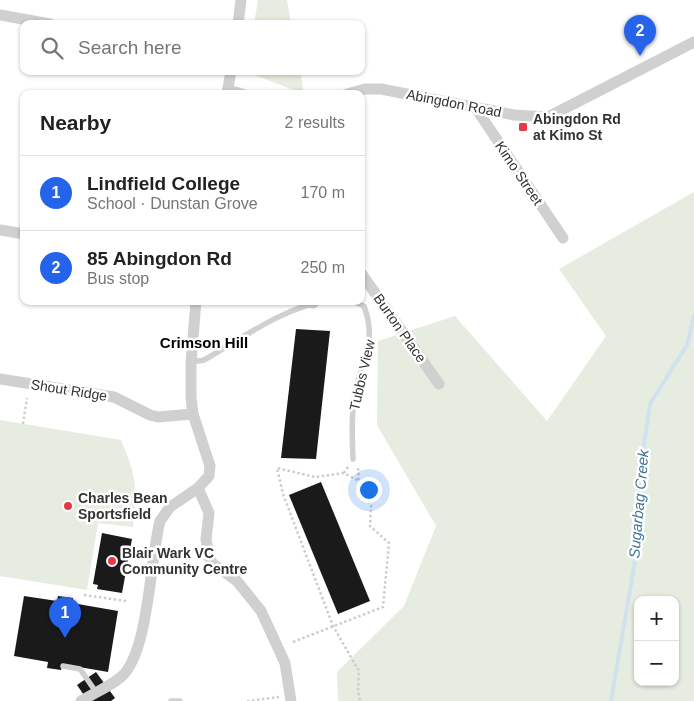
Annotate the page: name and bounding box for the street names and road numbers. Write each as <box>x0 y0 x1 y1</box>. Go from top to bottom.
street label: Abingdon Road <box>405 86 503 120</box>
street label: Kimo Street <box>492 138 546 208</box>
street label: Burton Place <box>370 291 430 366</box>
street label: Tubbs View <box>346 337 378 412</box>
street label: Shout Ridge <box>30 376 109 404</box>

